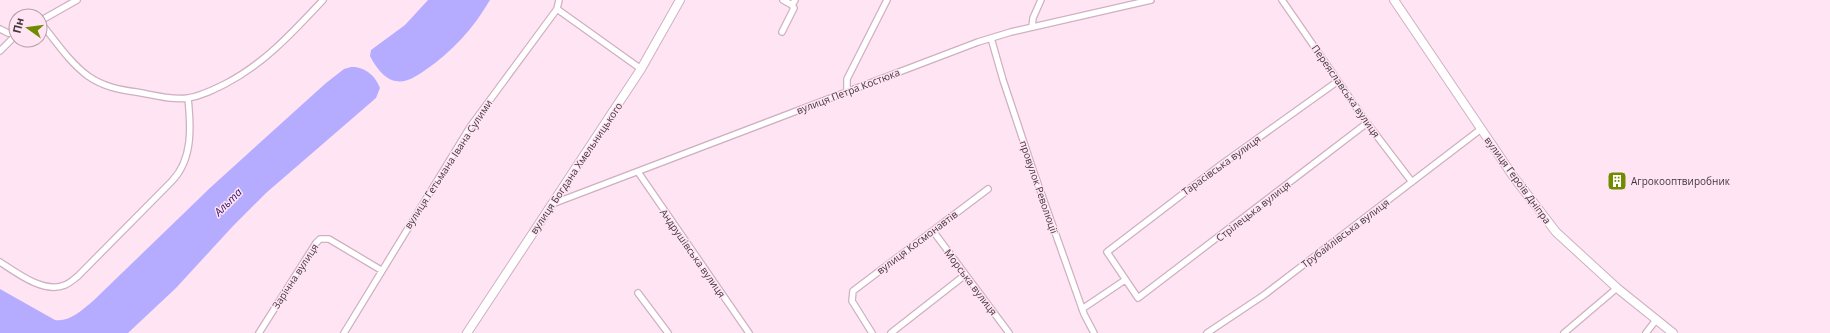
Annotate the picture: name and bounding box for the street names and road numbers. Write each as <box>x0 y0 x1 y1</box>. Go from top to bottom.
street label: Переяславська вулиця <box>1309 42 1383 140</box>
street label: вулиця Петра Костюка <box>794 65 902 117</box>
street label: вулиця Гетьмана Івана Сулими <box>401 97 495 231</box>
street label: вулиця Богдана Хмельницького <box>527 99 625 237</box>
street label: Тарасівська вулиця <box>1179 132 1263 198</box>
street label: вулиця Героїв Дніпра <box>1482 134 1554 226</box>
street label: провулок Революції <box>1017 139 1062 236</box>
street label: Стрілецька вулиця <box>1213 177 1293 245</box>
street label: Трубайлівська вулиця <box>1298 195 1392 271</box>
street label: Андрушівська вулиця <box>657 206 729 300</box>
street label: вулиця Космонавтів <box>874 207 961 277</box>
street label: Зарічна вулиця <box>269 241 321 311</box>
street label: Морська вулиця <box>941 246 1001 318</box>

